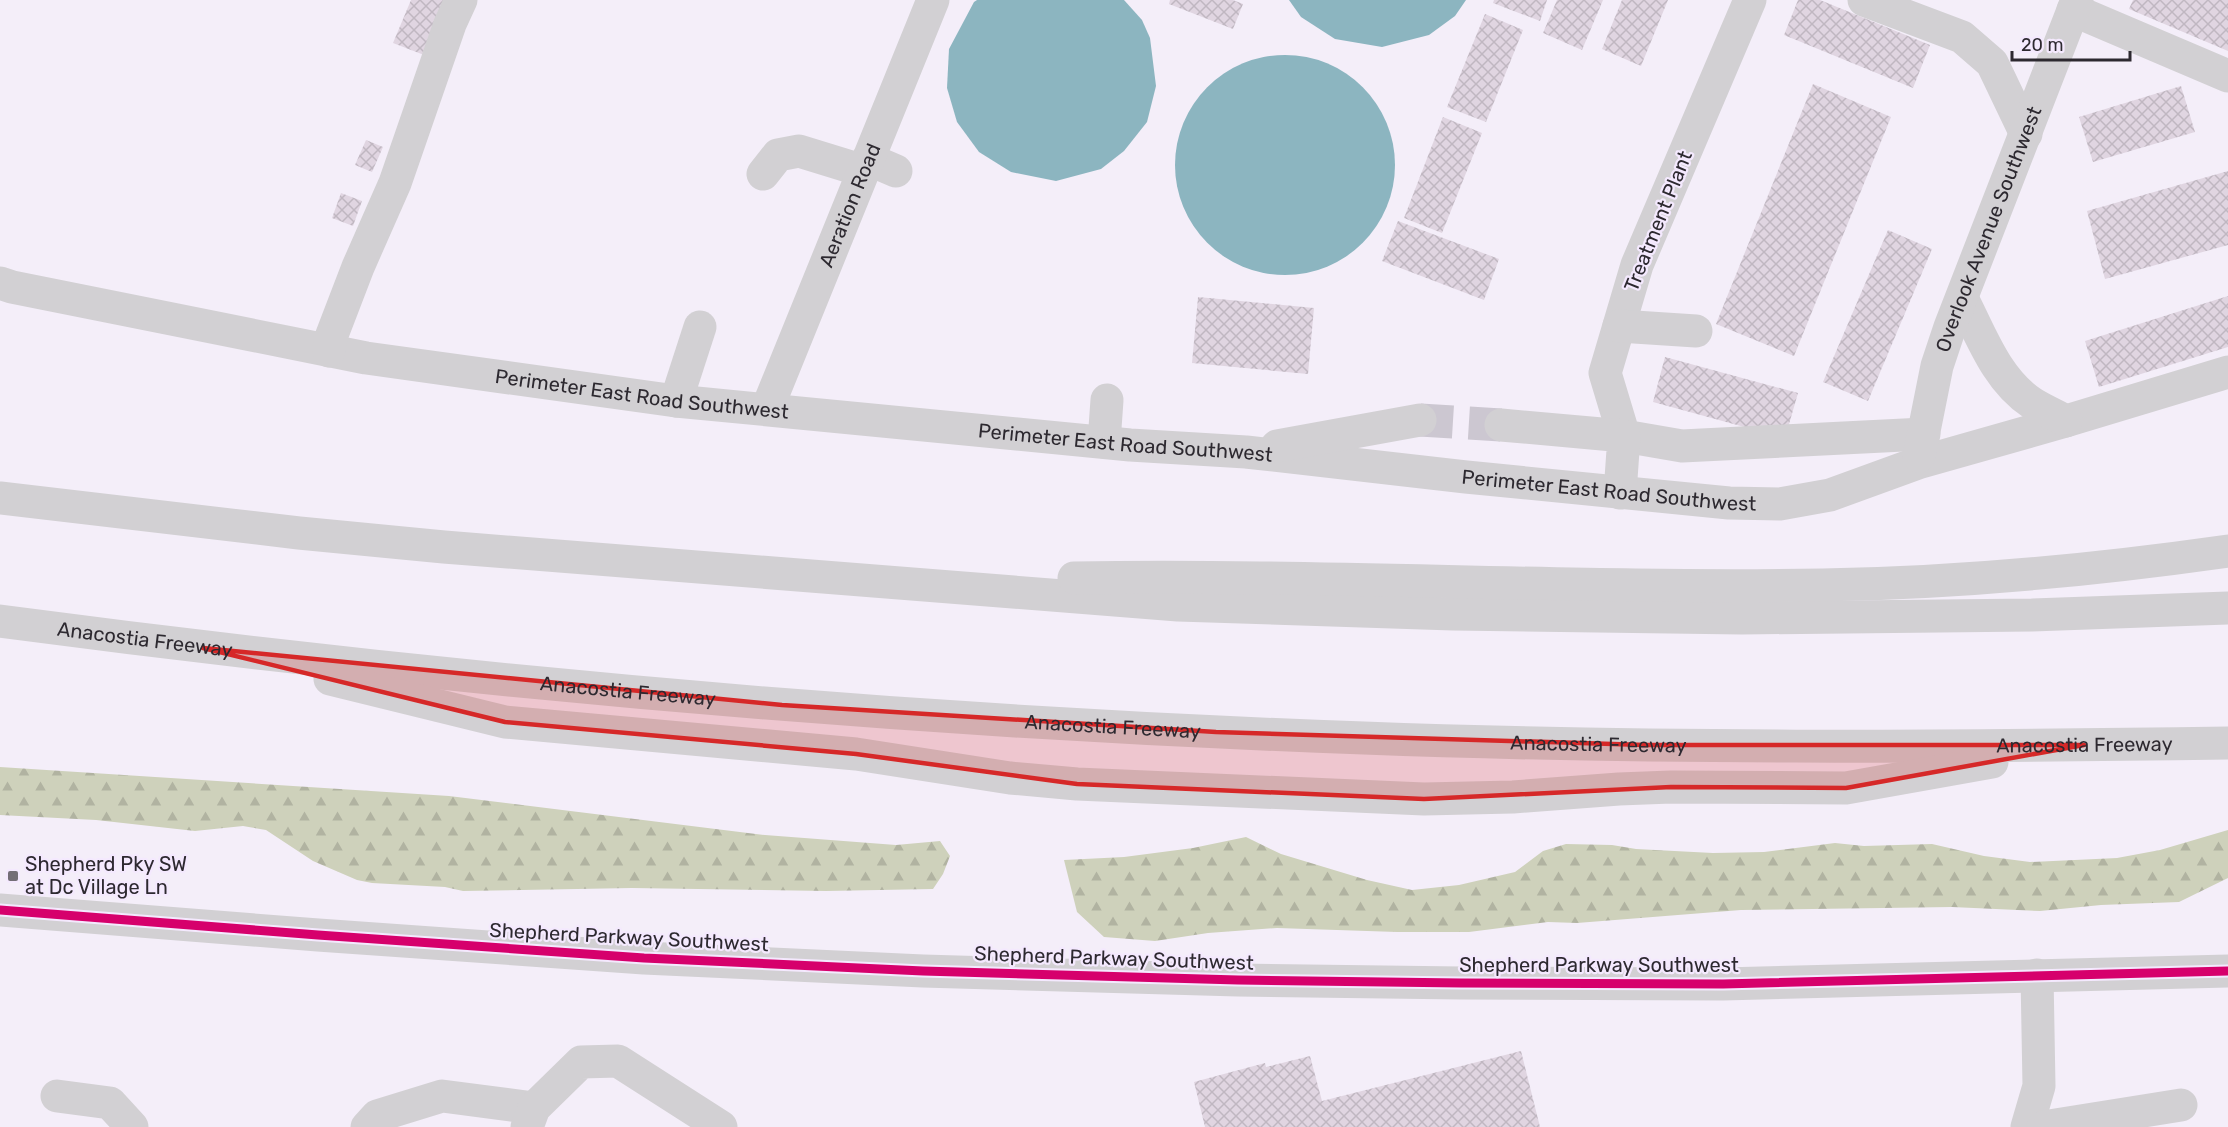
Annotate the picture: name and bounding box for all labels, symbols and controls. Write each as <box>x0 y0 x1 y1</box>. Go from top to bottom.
scale bar <box>2012 24 2130 62</box>
text: 20 m <box>2021 34 2063 56</box>
street label: Overlook Avenue Southwest <box>1931 103 2047 355</box>
street label: Aeration Road <box>814 140 886 271</box>
street label: Treatment Plant <box>1619 147 1697 295</box>
street label: Perimeter East Road Southwest <box>494 364 790 424</box>
street label: Perimeter East Road Southwest <box>977 418 1274 467</box>
street label: Perimeter East Road Southwest <box>1461 465 1757 516</box>
street label: Anacostia Freeway <box>56 617 234 662</box>
street label: Anacostia Freeway <box>539 671 717 711</box>
street label: Anacostia Freeway <box>1024 710 1201 743</box>
street label: Anacostia Freeway <box>1510 731 1687 757</box>
street label: Anacostia Freeway <box>1996 732 2173 758</box>
place label: Shepherd Pky SW at Dc Village Ln <box>25 852 187 899</box>
marker: Shepherd Pky SW at Dc Village Ln <box>6 869 20 883</box>
street label: Shepherd Parkway Southwest <box>489 918 769 956</box>
street label: Shepherd Parkway Southwest <box>974 941 1254 975</box>
street label: Shepherd Parkway Southwest <box>1459 953 1739 977</box>

